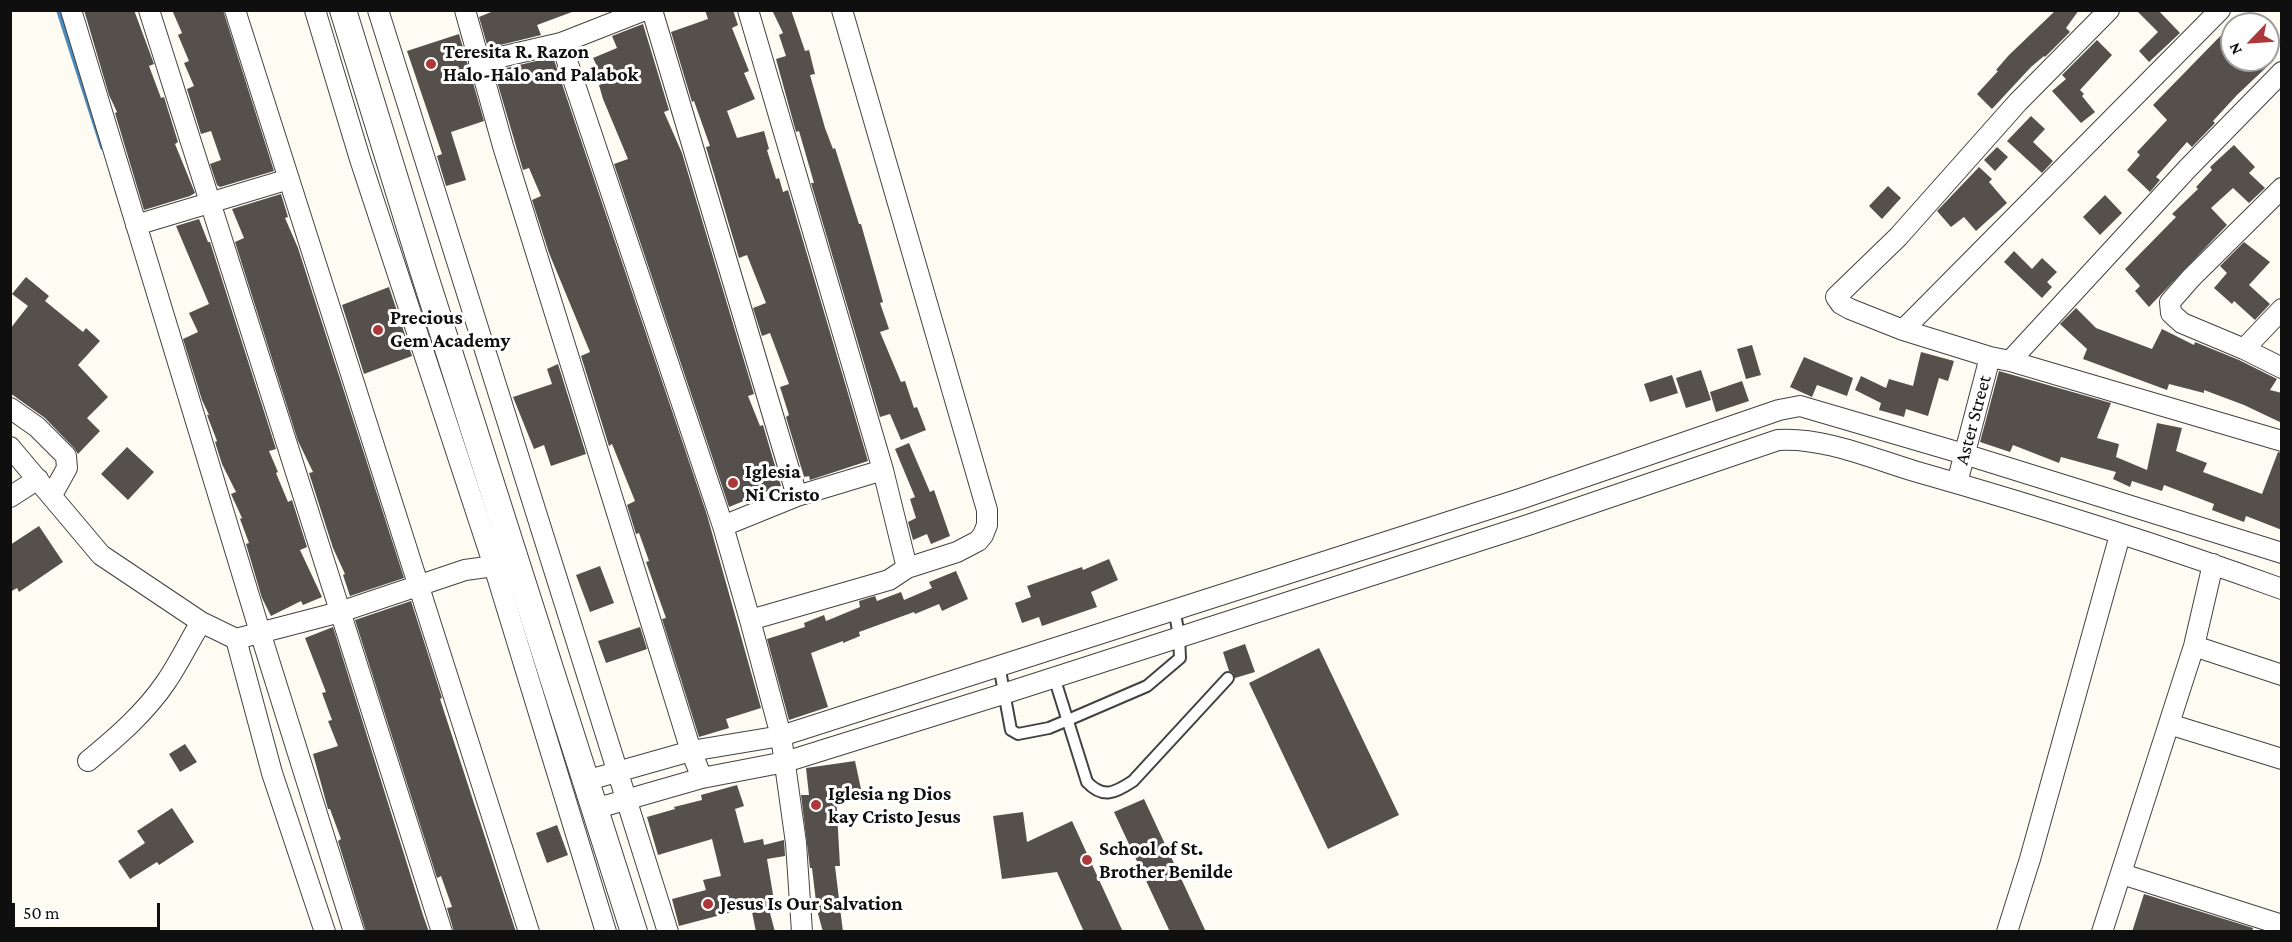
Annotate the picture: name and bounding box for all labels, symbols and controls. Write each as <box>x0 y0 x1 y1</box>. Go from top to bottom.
north arrow <box>2220 12 2280 72</box>
place label: Teresita R. Razon Halo-Halo and Palabok <box>443 40 638 87</box>
text: N <box>2225 40 2245 58</box>
marker: Teresita R. Razon Halo-Halo and Palabok <box>424 57 438 71</box>
place label: Precious Gem Academy <box>390 306 510 353</box>
marker: Precious Gem Academy <box>371 323 385 337</box>
street label: Aster Street <box>1949 372 1997 468</box>
place label: Iglesia Ni Cristo <box>745 460 820 507</box>
marker: Iglesia Ni Cristo <box>726 476 740 490</box>
place label: Iglesia ng Dios kay Cristo Jesus <box>828 782 961 829</box>
marker: Iglesia ng Dios kay Cristo Jesus <box>809 798 823 812</box>
place label: School of St. Brother Benilde <box>1099 837 1233 884</box>
marker: School of St. Brother Benilde <box>1080 853 1094 867</box>
scale bar <box>15 891 164 929</box>
place label: Jesus Is Our Salvation <box>720 892 903 916</box>
marker: Jesus Is Our Salvation <box>701 897 715 911</box>
text: 50 m <box>23 903 60 923</box>

